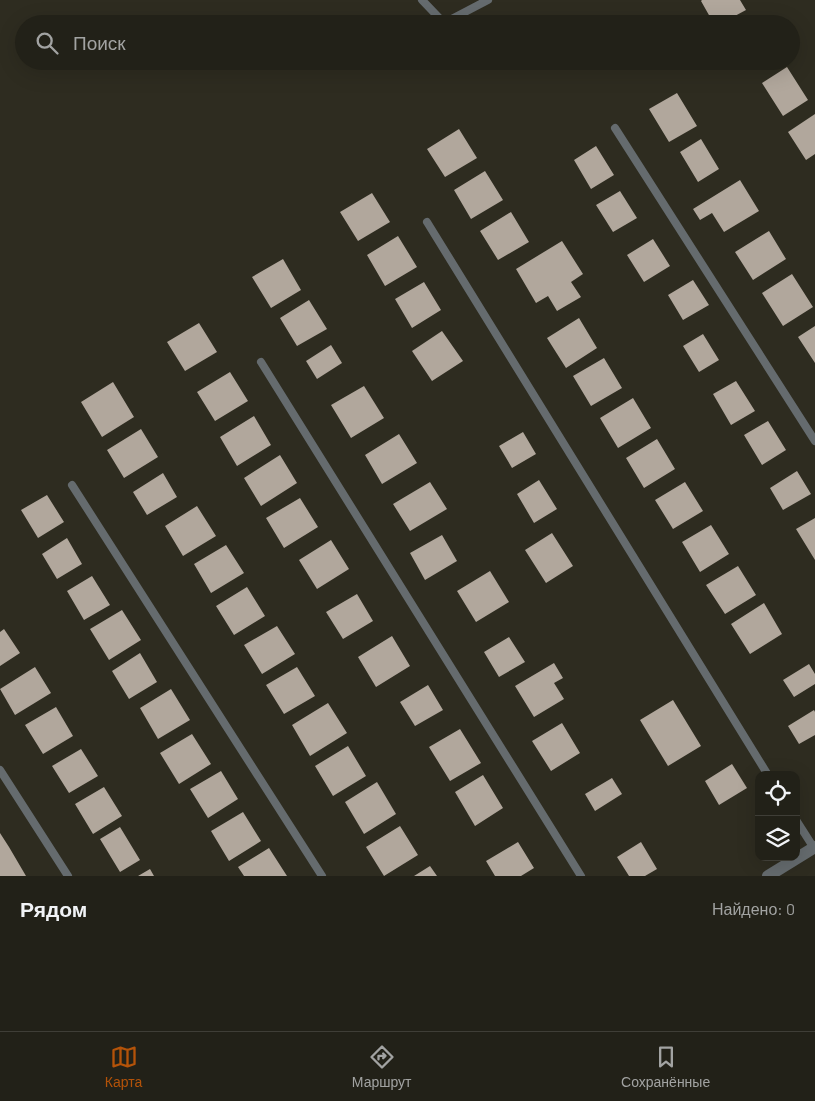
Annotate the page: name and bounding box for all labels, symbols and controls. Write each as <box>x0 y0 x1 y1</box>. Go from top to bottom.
search box <box>15 15 800 70</box>
icon: search <box>33 29 61 57</box>
text: Поиск <box>73 31 126 54</box>
map controls <box>755 771 800 861</box>
button: locate <box>755 771 800 816</box>
button: layers <box>755 816 800 861</box>
text: Рядом <box>20 896 87 921</box>
text: Найдено: 0 <box>712 899 795 918</box>
tab: Карта <box>105 1043 142 1090</box>
tab: Маршрут <box>352 1043 411 1090</box>
tab: Сохранённые <box>621 1043 710 1090</box>

